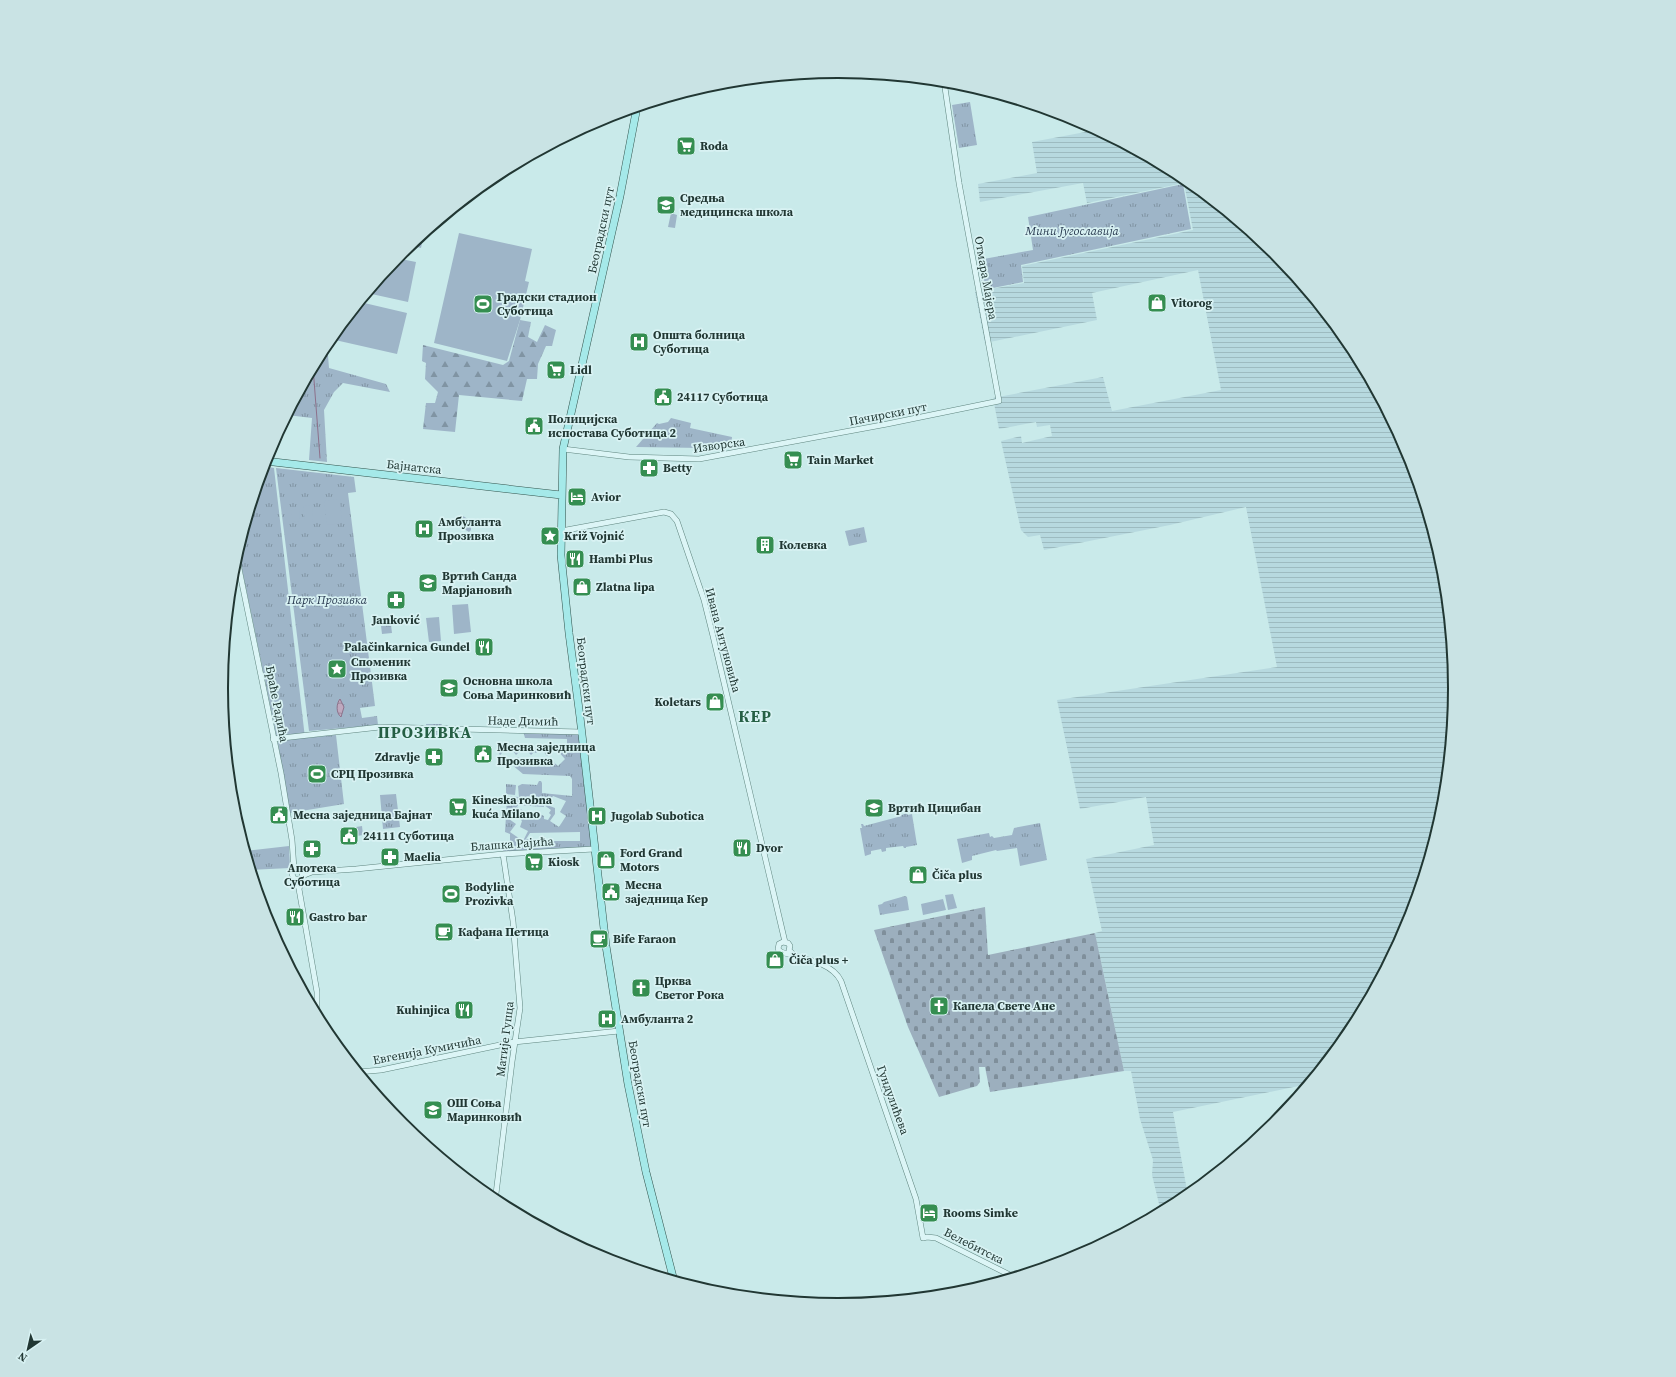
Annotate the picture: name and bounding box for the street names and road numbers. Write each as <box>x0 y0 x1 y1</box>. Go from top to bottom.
street label: Београдски пут <box>584 185 618 275</box>
street label: Отмара Мајера <box>971 235 1001 322</box>
street label: Пачирски пут <box>848 398 929 429</box>
street label: Изворска <box>692 433 747 457</box>
street label: Бајнатска <box>386 456 443 478</box>
street label: Ивана Антуновића <box>701 586 745 695</box>
street label: Београдски пут <box>573 636 599 726</box>
street label: Браће Радића <box>262 664 292 744</box>
street label: Наде Димић <box>487 712 559 730</box>
street label: Блашка Рајића <box>470 833 555 855</box>
street label: Матије Гупца <box>492 999 518 1078</box>
street label: Евгенија Кумичића <box>371 1031 483 1068</box>
street label: Београдски пут <box>624 1039 656 1129</box>
street label: Гундулићева <box>873 1063 913 1138</box>
street label: Велебитска <box>941 1224 1007 1268</box>

